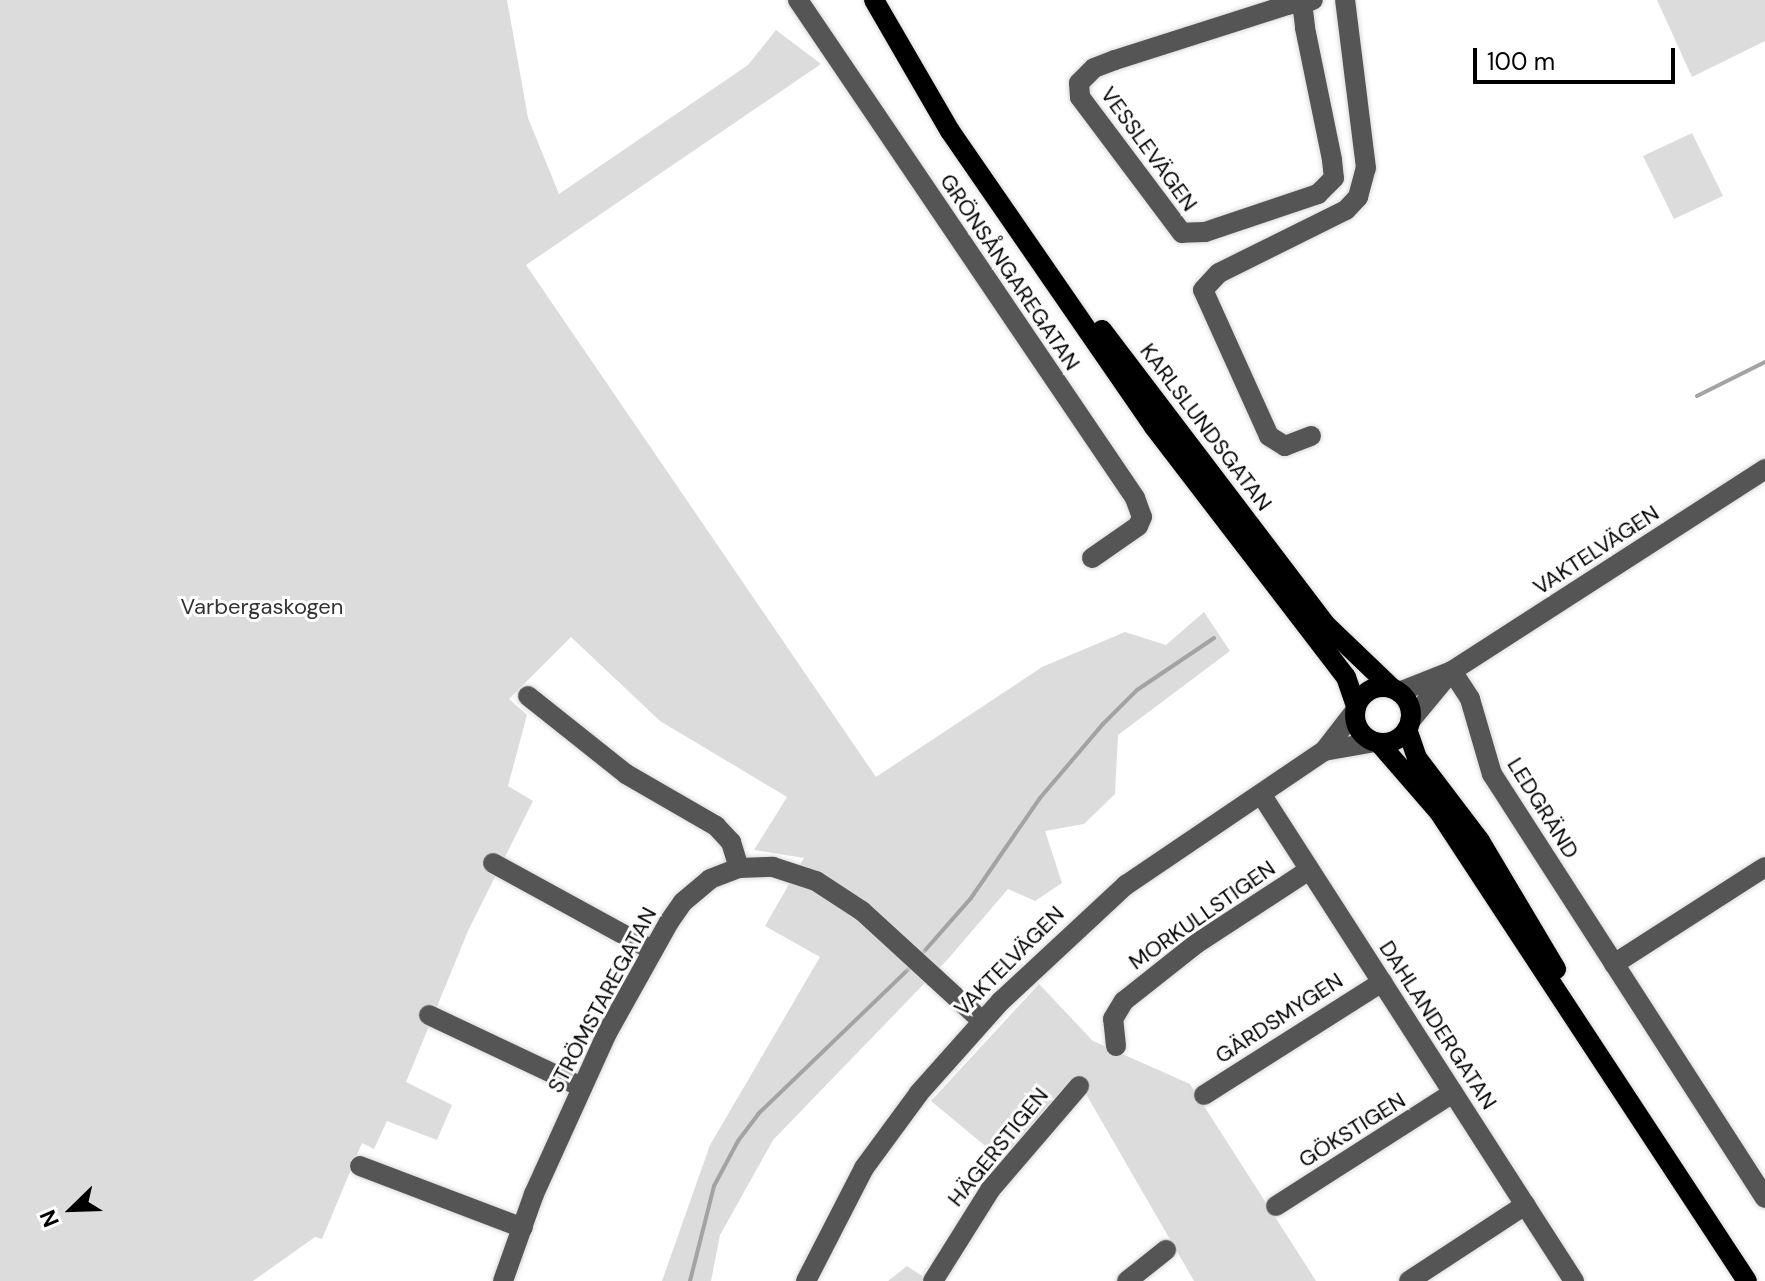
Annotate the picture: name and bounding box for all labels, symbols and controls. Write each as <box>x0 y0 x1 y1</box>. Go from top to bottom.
scale bar <box>1477 32 1679 82</box>
text: 100 m <box>1487 46 1555 77</box>
street label: VESSLEVÄGEN <box>1095 82 1203 216</box>
street label: GRÖNSÅNGAREGATAN <box>934 169 1086 375</box>
street label: KARLSLUNDSGATAN <box>1134 338 1278 516</box>
street label: VAKTELVÄGEN <box>1528 500 1664 600</box>
park label: Varbergaskogen <box>181 594 343 620</box>
street label: LEDGRÄND <box>1502 753 1584 863</box>
street label: MORKULLSTIGEN <box>1124 855 1280 975</box>
street label: VAKTELVÄGEN <box>949 901 1069 1021</box>
street label: STRÖMSTAREGATAN <box>542 903 662 1097</box>
street label: DAHLANDERGATAN <box>1374 936 1502 1114</box>
street label: GÄRDSMYGEN <box>1210 967 1348 1069</box>
street label: HÄGERSTIGEN <box>942 1082 1054 1212</box>
street label: GÖKSTIGEN <box>1294 1087 1410 1173</box>
north arrow <box>32 1169 112 1249</box>
text: N <box>33 1206 66 1232</box>

